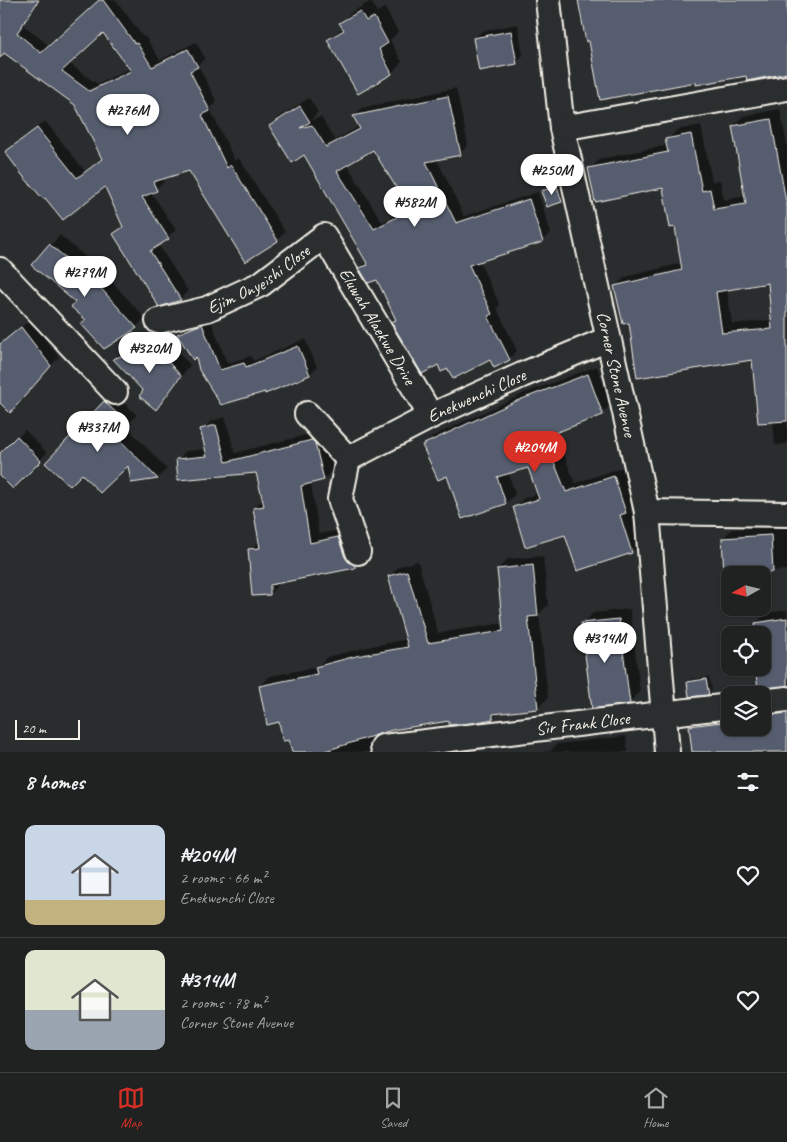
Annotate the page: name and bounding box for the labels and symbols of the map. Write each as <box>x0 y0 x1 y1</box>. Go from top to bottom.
pin: ₦276M <box>93 94 163 136</box>
pin: ₦250M <box>517 154 587 196</box>
pin: ₦582M <box>380 186 450 228</box>
street label: Ejim Onyeishi Close <box>204 239 315 318</box>
pin: ₦279M <box>50 256 120 298</box>
street label: Eluwah Alaekwe Drive <box>334 264 421 389</box>
street label: Corner Stone Avenue <box>592 310 641 440</box>
pin: ₦320M <box>115 332 185 374</box>
street label: Enekwenchi Close <box>424 363 530 427</box>
pin: ₦337M <box>63 410 133 453</box>
pin: ₦204M <box>500 430 570 473</box>
north arrow <box>721 566 771 616</box>
pin: ₦314M <box>570 622 640 664</box>
street label: Sir Frank Close <box>535 707 632 740</box>
scale bar <box>15 717 80 740</box>

